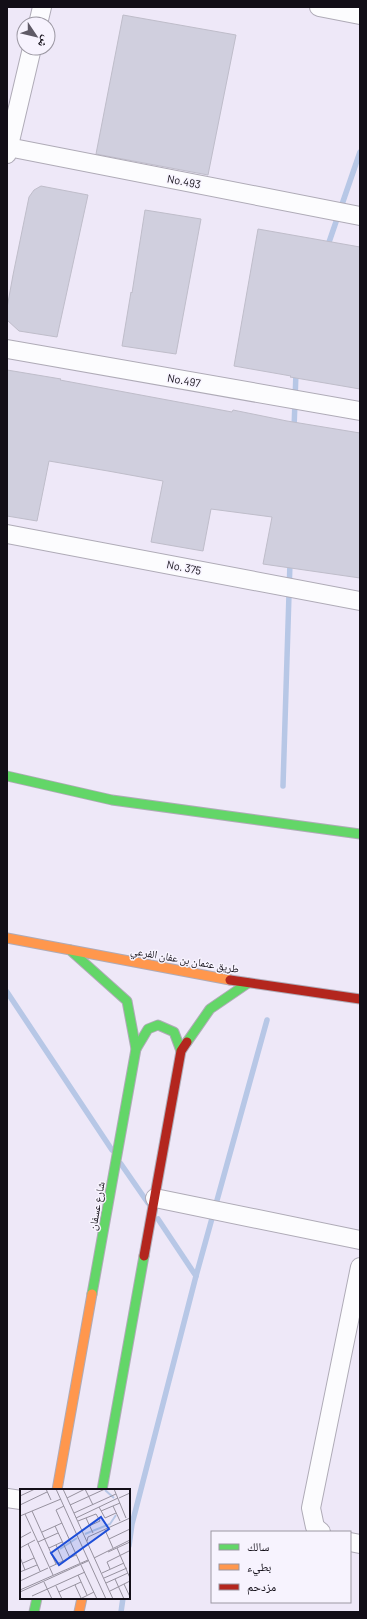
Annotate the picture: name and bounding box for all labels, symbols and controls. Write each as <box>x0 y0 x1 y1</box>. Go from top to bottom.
north arrow <box>16 16 56 56</box>
text: ش <box>34 32 53 51</box>
street label: No.493 <box>166 171 202 191</box>
street label: No.497 <box>166 371 202 389</box>
street label: No. 375 <box>166 557 203 577</box>
street label: طريق عثمان بن عفان الفرعي <box>129 943 240 978</box>
street label: شارع عسفان <box>85 1181 108 1232</box>
inset map <box>20 1489 130 1599</box>
legend <box>211 1531 351 1603</box>
text: سالك <box>247 1539 269 1553</box>
text: بطيء <box>247 1559 271 1577</box>
text: مزدحم <box>247 1579 276 1595</box>

